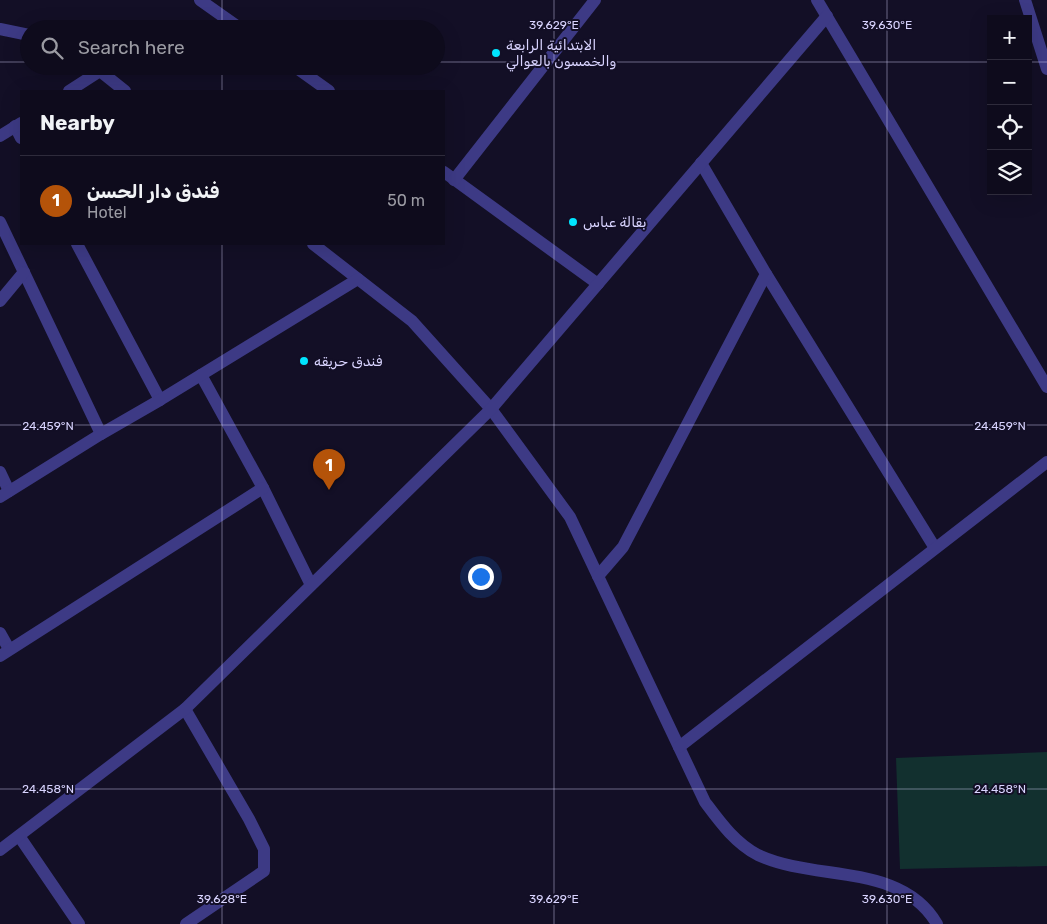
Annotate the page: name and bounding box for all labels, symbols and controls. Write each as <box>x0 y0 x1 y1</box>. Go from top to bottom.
map controls <box>987 15 1032 195</box>
button: + <box>987 15 1032 60</box>
text: 39.629°E <box>529 18 579 32</box>
text: 39.630°E <box>862 18 912 32</box>
search box <box>20 20 445 75</box>
icon: search <box>38 34 66 62</box>
text: Search here <box>78 36 185 59</box>
place label: الابتدائية الرابعة والخمسون بالعوالي <box>506 37 616 72</box>
marker: الابتدائية الرابعة والخمسون بالعوالي <box>490 47 502 59</box>
button: − <box>987 60 1032 105</box>
button: locate <box>987 105 1032 150</box>
text: Nearby <box>40 110 115 135</box>
button: layers <box>987 150 1032 195</box>
text: فندق دار الحسن <box>87 180 219 203</box>
text: 1 <box>52 191 60 210</box>
text: 50 m <box>387 191 425 210</box>
text: Hotel <box>87 203 127 222</box>
place label: بقالة عباس <box>583 214 647 231</box>
marker: بقالة عباس <box>567 216 579 228</box>
place label: فندق حريقه <box>314 353 383 370</box>
marker: فندق حريقه <box>298 355 310 367</box>
text: 24.459°N <box>22 419 74 433</box>
text: 24.459°N <box>974 419 1026 433</box>
pin: 1 <box>313 449 345 490</box>
your location <box>468 564 494 590</box>
text: 24.458°N <box>22 782 74 796</box>
text: 24.458°N <box>974 782 1026 796</box>
text: 39.628°E <box>197 892 247 906</box>
text: 39.629°E <box>529 892 579 906</box>
text: 39.630°E <box>862 892 912 906</box>

